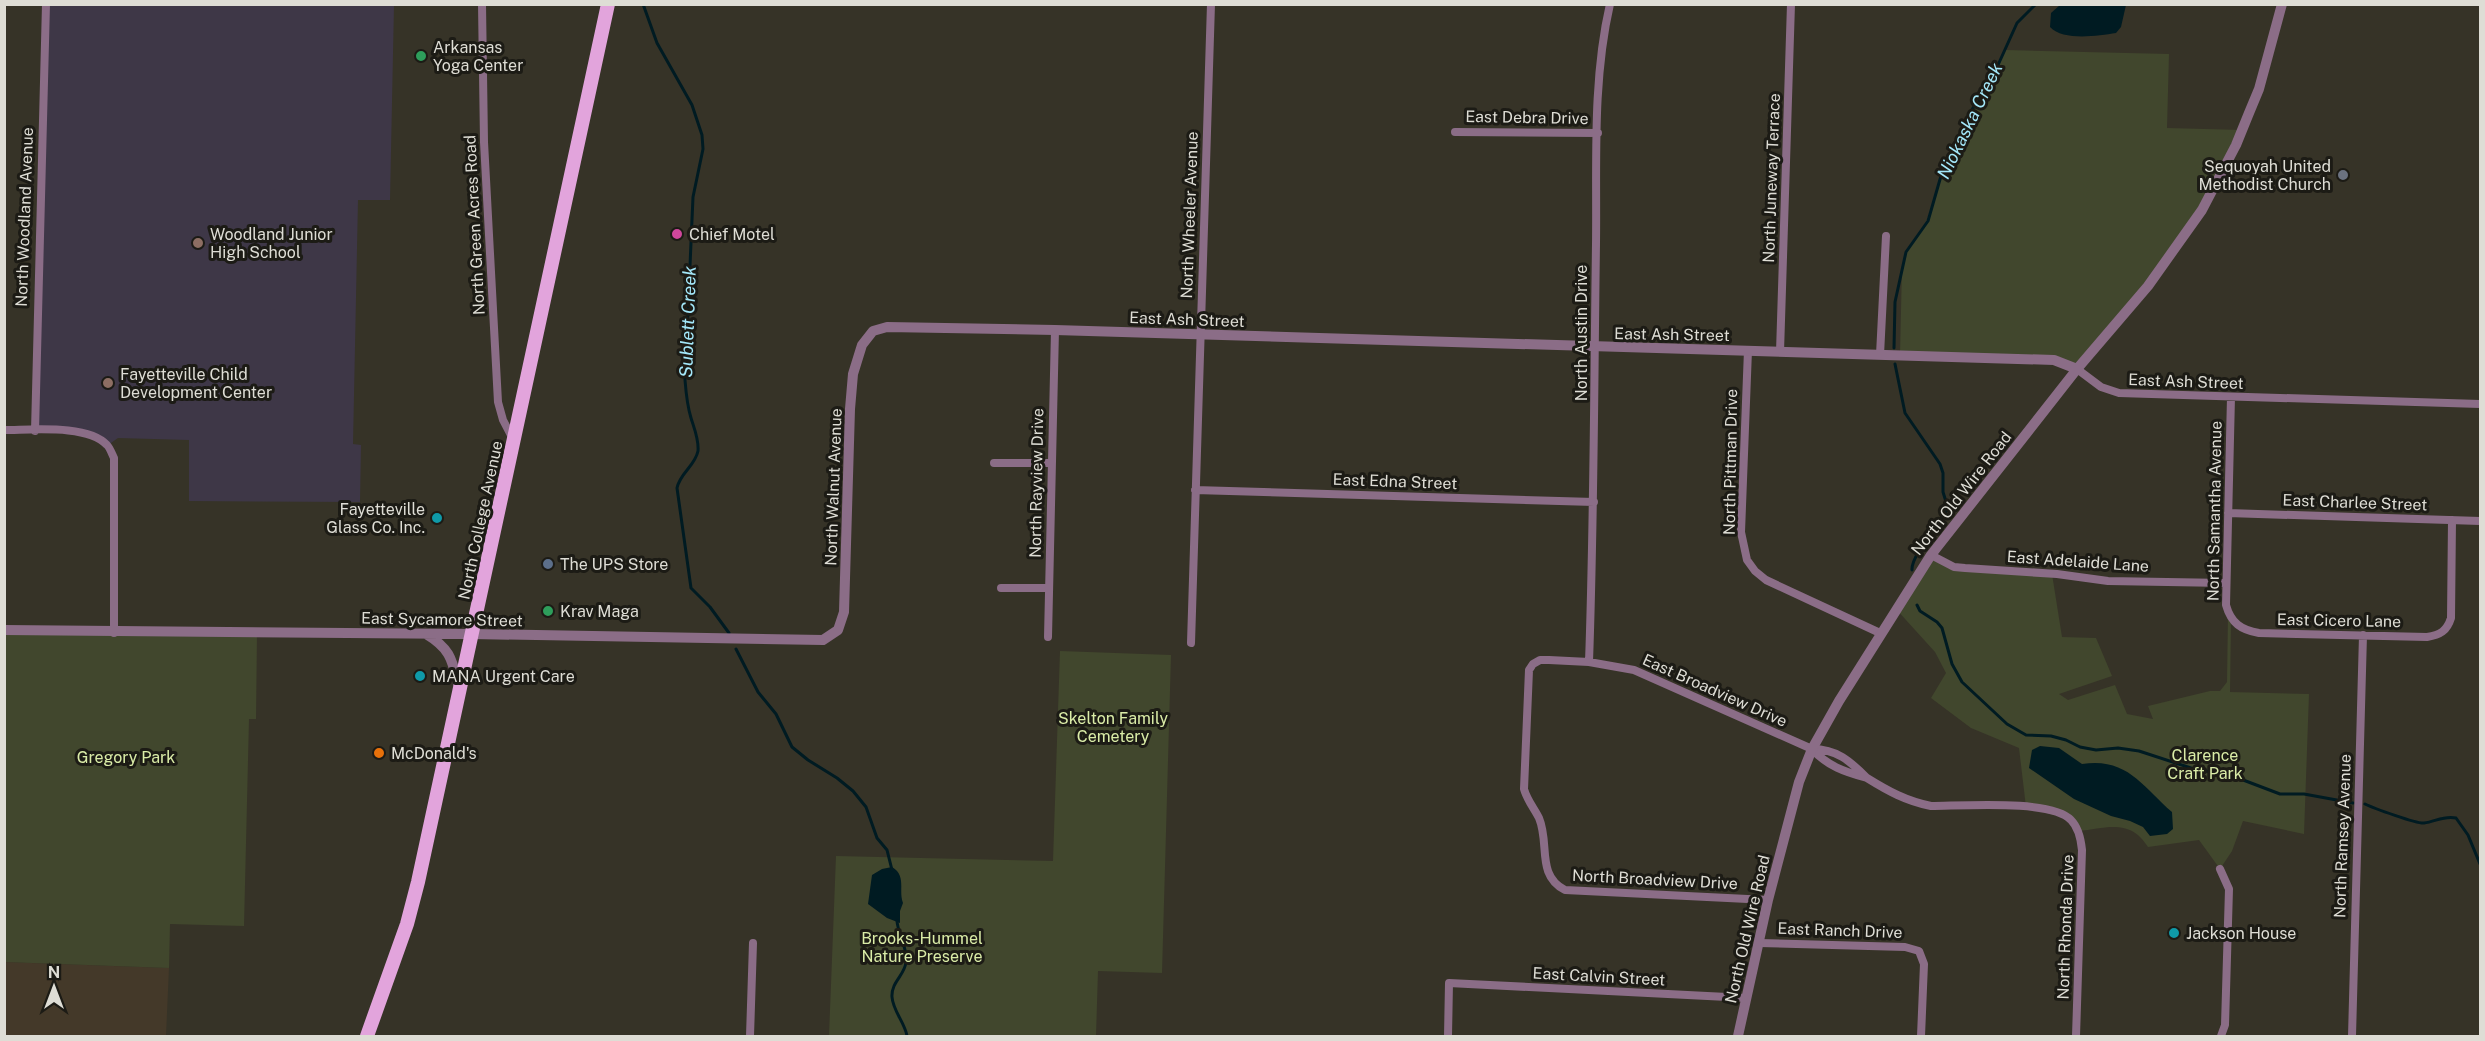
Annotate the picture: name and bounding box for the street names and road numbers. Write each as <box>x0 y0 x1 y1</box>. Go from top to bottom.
street label: North Juneway Terrace <box>1759 93 1784 263</box>
street label: East Debra Drive <box>1465 107 1589 128</box>
street label: North Woodland Avenue <box>12 127 37 307</box>
street label: North Wheeler Avenue <box>1177 131 1202 299</box>
street label: North Green Acres Road <box>460 135 489 315</box>
street label: North Austin Drive <box>1572 265 1591 401</box>
street label: East Ash Street <box>1129 308 1245 331</box>
street label: East Ash Street <box>1614 324 1730 345</box>
street label: East Ash Street <box>2128 370 2244 393</box>
street label: North Pittman Drive <box>1720 389 1741 535</box>
street label: North Walnut Avenue <box>821 408 846 566</box>
street label: North Rayview Drive <box>1026 408 1047 558</box>
street label: North Samantha Avenue <box>2203 421 2226 601</box>
street label: North Old Wire Road <box>1907 428 2016 559</box>
street label: North College Avenue <box>454 439 507 601</box>
street label: East Edna Street <box>1332 470 1458 493</box>
street label: East Charlee Street <box>2282 490 2428 515</box>
street label: East Adelaide Lane <box>2006 547 2150 576</box>
street label: East Sycamore Street <box>361 609 523 630</box>
street label: East Cicero Lane <box>2277 610 2401 631</box>
street label: East Broadview Drive <box>1639 650 1790 731</box>
street label: North Ramsey Avenue <box>2330 754 2355 918</box>
street label: North Old Wire Road <box>1721 853 1774 1005</box>
street label: North Rhonda Drive <box>2053 854 2078 1000</box>
street label: North Broadview Drive <box>1572 866 1738 893</box>
street label: East Ranch Drive <box>1777 919 1903 942</box>
street label: East Calvin Street <box>1532 964 1666 989</box>

